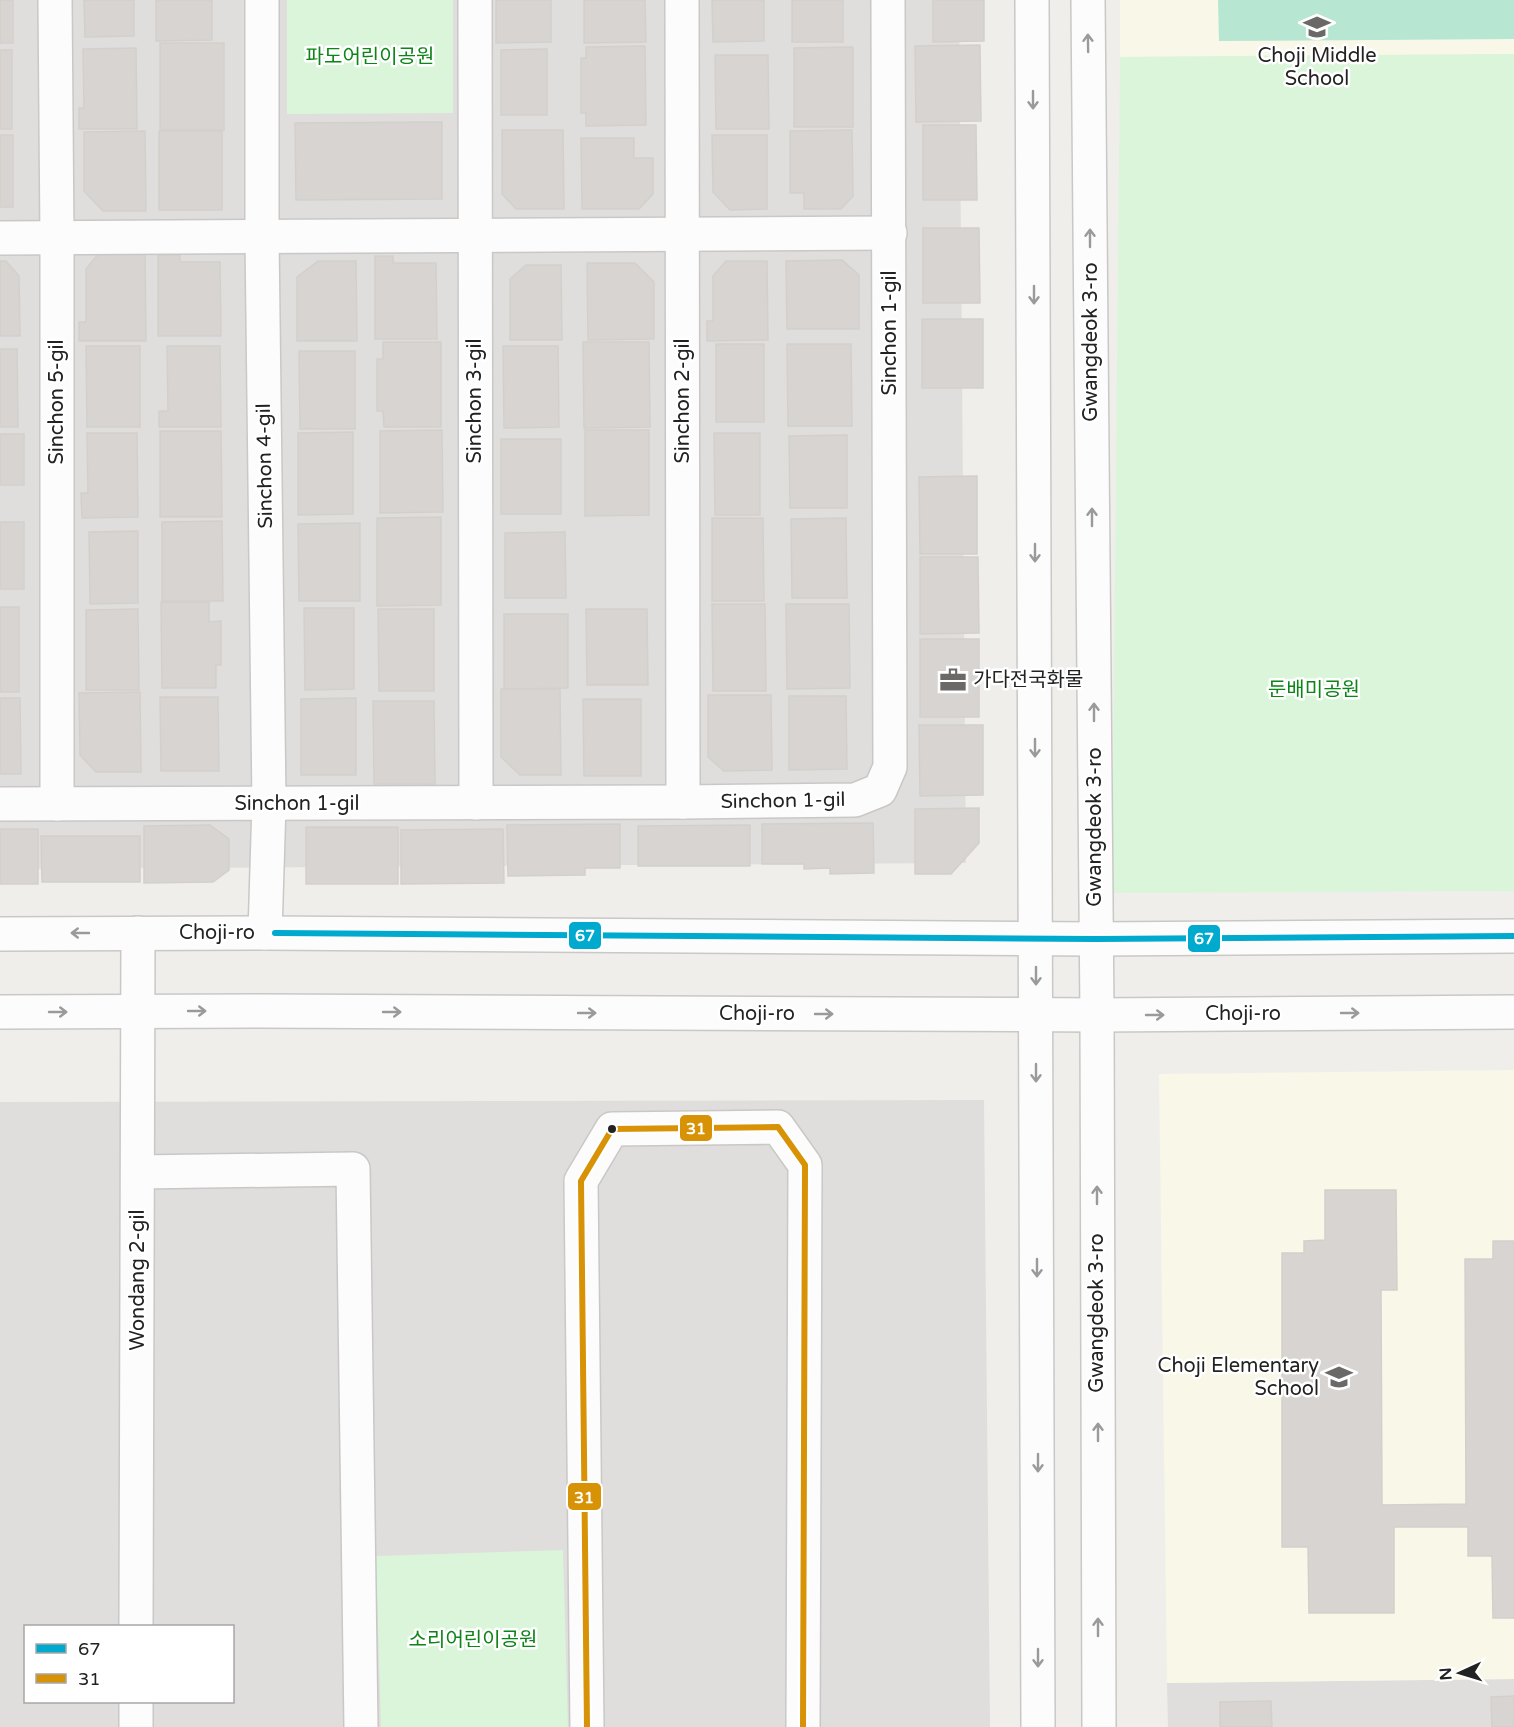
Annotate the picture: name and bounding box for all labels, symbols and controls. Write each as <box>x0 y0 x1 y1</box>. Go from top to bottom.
school or university icon: Choji Middle School <box>1302 12 1332 42</box>
one-way arrow <box>1082 34 1094 54</box>
place label: Choji Middle School <box>1257 44 1377 91</box>
park label: 파도어린이공원 <box>306 45 434 69</box>
one-way arrow <box>1027 90 1039 110</box>
one-way arrow <box>1084 229 1096 249</box>
street label: Gwangdeok 3-ro <box>1079 262 1103 422</box>
street label: Sinchon 1-gil <box>878 271 902 395</box>
one-way arrow <box>1028 285 1040 305</box>
street label: Sinchon 3-gil <box>463 339 487 463</box>
street label: Sinchon 2-gil <box>671 339 695 463</box>
street label: Sinchon 5-gil <box>45 340 69 464</box>
street label: Sinchon 4-gil <box>252 403 278 529</box>
one-way arrow <box>1086 508 1098 528</box>
one-way arrow <box>1029 543 1041 563</box>
office icon: 가다전국화물 <box>938 665 968 695</box>
place label: 가다전국화물 <box>973 668 1083 692</box>
park label: 둔배미공원 <box>1268 678 1360 702</box>
one-way arrow <box>1088 703 1100 723</box>
one-way arrow <box>1029 738 1041 758</box>
street label: Gwangdeok 3-ro <box>1083 747 1107 907</box>
street label: Sinchon 1-gil <box>720 788 846 814</box>
street label: Sinchon 1-gil <box>235 792 359 816</box>
street label: Choji-ro <box>179 921 255 945</box>
line badge: 67 <box>568 921 602 950</box>
line badge: 67 <box>1187 924 1221 953</box>
text: 67 <box>575 926 595 946</box>
one-way arrow <box>70 928 90 939</box>
text: 67 <box>1194 929 1214 949</box>
one-way arrow <box>1030 966 1042 986</box>
street label: Choji-ro <box>719 1002 795 1026</box>
street label: Choji-ro <box>1205 1002 1281 1026</box>
one-way arrow <box>187 1005 207 1017</box>
one-way arrow <box>48 1006 68 1018</box>
one-way arrow <box>382 1006 402 1018</box>
one-way arrow <box>577 1007 597 1019</box>
one-way arrow <box>1340 1007 1360 1019</box>
one-way arrow <box>814 1008 834 1020</box>
one-way arrow <box>1145 1009 1165 1021</box>
one-way arrow <box>1030 1063 1042 1083</box>
line badge: 31 <box>679 1114 713 1142</box>
text: 31 <box>686 1119 706 1139</box>
unlabelled marker <box>606 1123 618 1135</box>
one-way arrow <box>1091 1185 1103 1205</box>
street label: Wondang 2-gil <box>126 1210 150 1350</box>
street label: Gwangdeok 3-ro <box>1085 1233 1109 1393</box>
one-way arrow <box>1031 1258 1043 1278</box>
place label: Choji Elementary School <box>1158 1354 1319 1401</box>
school or university icon: Choji Elementary School <box>1324 1362 1354 1392</box>
one-way arrow <box>1092 1422 1104 1442</box>
one-way arrow <box>1032 1453 1044 1473</box>
line badge: 31 <box>567 1482 602 1511</box>
text: 31 <box>574 1488 594 1508</box>
one-way arrow <box>1092 1617 1104 1637</box>
legend <box>24 1625 234 1703</box>
park label: 소리어린이공원 <box>409 1628 537 1652</box>
text: 67 <box>78 1638 101 1660</box>
north arrow <box>1430 1643 1490 1703</box>
one-way arrow <box>1032 1648 1044 1668</box>
text: N <box>1436 1667 1456 1681</box>
text: 31 <box>78 1668 101 1690</box>

